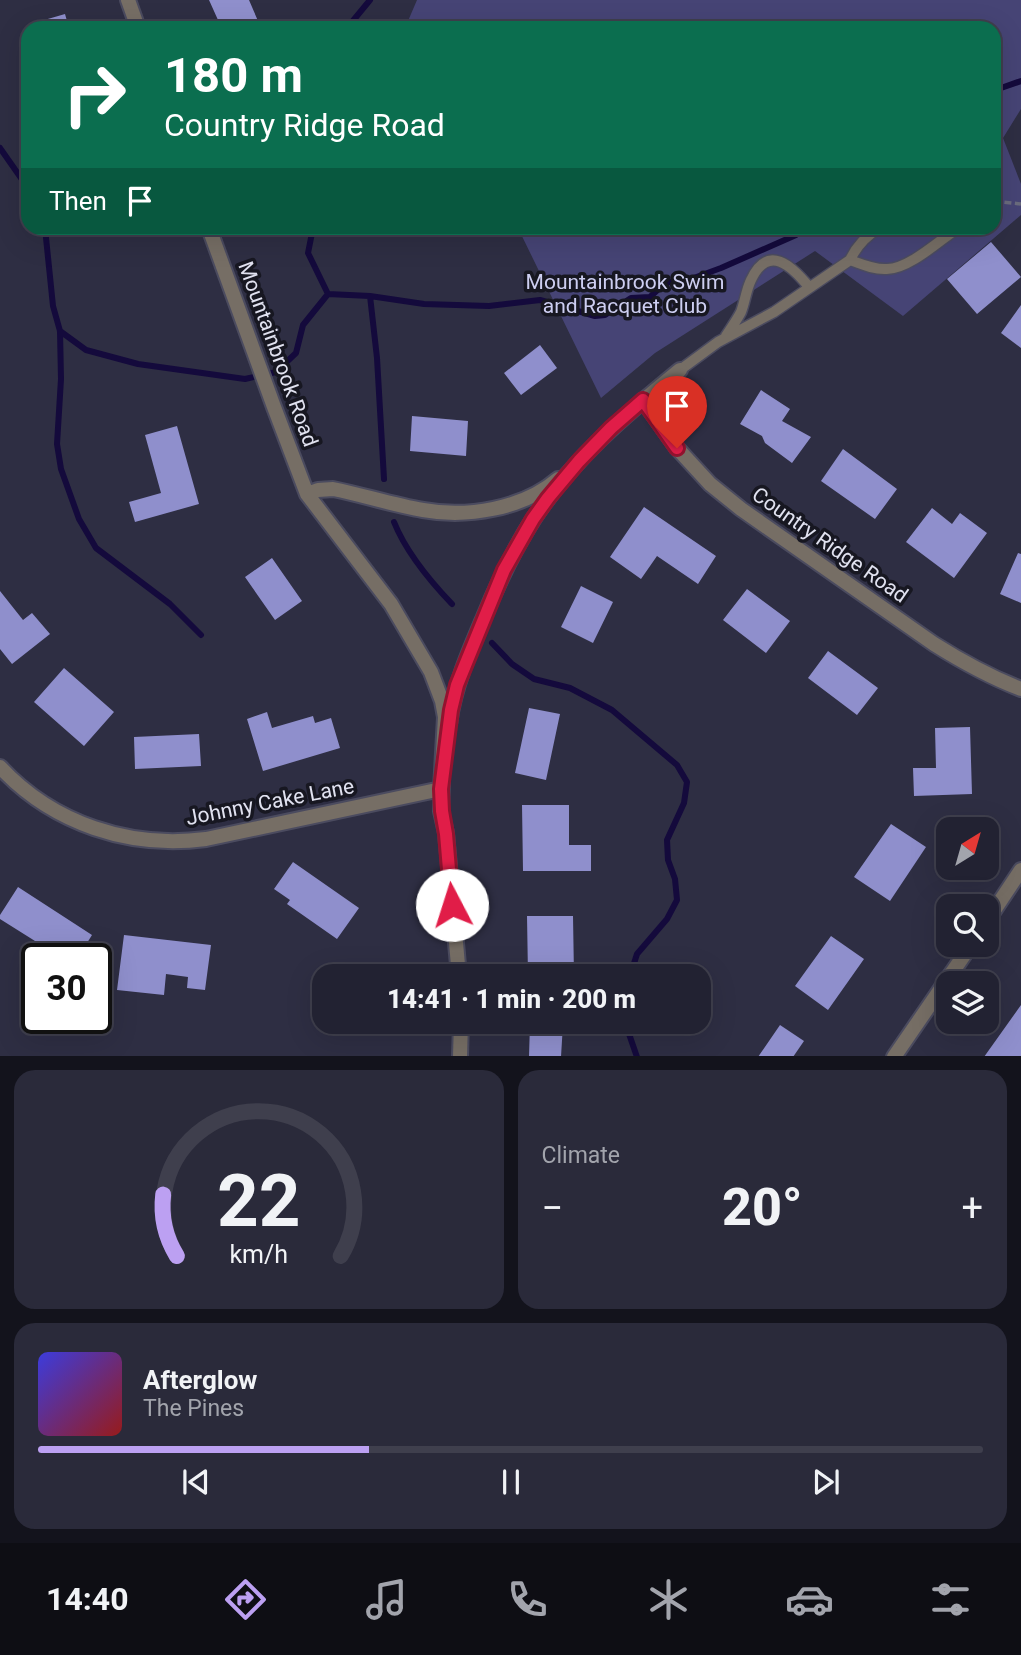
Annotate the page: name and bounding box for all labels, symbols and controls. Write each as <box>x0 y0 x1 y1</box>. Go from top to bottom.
text: 180 m <box>164 47 303 104</box>
icon: right <box>49 49 140 140</box>
text: Country Ridge Road <box>164 106 445 144</box>
icon: arrive <box>121 182 159 220</box>
text: Then <box>49 186 107 216</box>
street label: Mountainbrook Road <box>233 258 323 450</box>
park label: Mountainbrook Swim and Racquet Club <box>526 270 724 318</box>
pin <box>647 376 707 448</box>
icon: arrive <box>658 387 696 425</box>
street label: Country Ridge Road <box>748 482 912 608</box>
street label: Johnny Cake Lane <box>184 774 356 830</box>
north arrow <box>936 817 999 880</box>
map controls <box>936 817 999 1034</box>
position arrow <box>415 868 489 942</box>
button: search <box>936 894 999 957</box>
speed limit sign: 30 <box>21 943 112 1034</box>
button: layers <box>936 971 999 1034</box>
text: 14:41 · 1 min · 200 m <box>387 984 636 1014</box>
text: Climate <box>542 1142 620 1169</box>
text: 22 <box>217 1158 301 1244</box>
text: 20° <box>722 1177 803 1238</box>
text: − <box>542 1186 563 1230</box>
text: + <box>961 1186 983 1230</box>
text: km/h <box>229 1239 288 1268</box>
text: Afterglow <box>143 1365 257 1395</box>
text: The Pines <box>143 1395 244 1422</box>
icon: previous <box>177 1463 215 1501</box>
icon: pause <box>492 1463 530 1501</box>
icon: next <box>807 1463 845 1501</box>
icon: directions <box>221 1575 270 1624</box>
icon: music <box>362 1575 411 1624</box>
icon: phone <box>503 1575 552 1624</box>
icon: climate <box>644 1575 693 1624</box>
icon: car <box>785 1575 834 1624</box>
icon: filters <box>926 1575 975 1624</box>
text: 14:40 <box>46 1580 128 1618</box>

